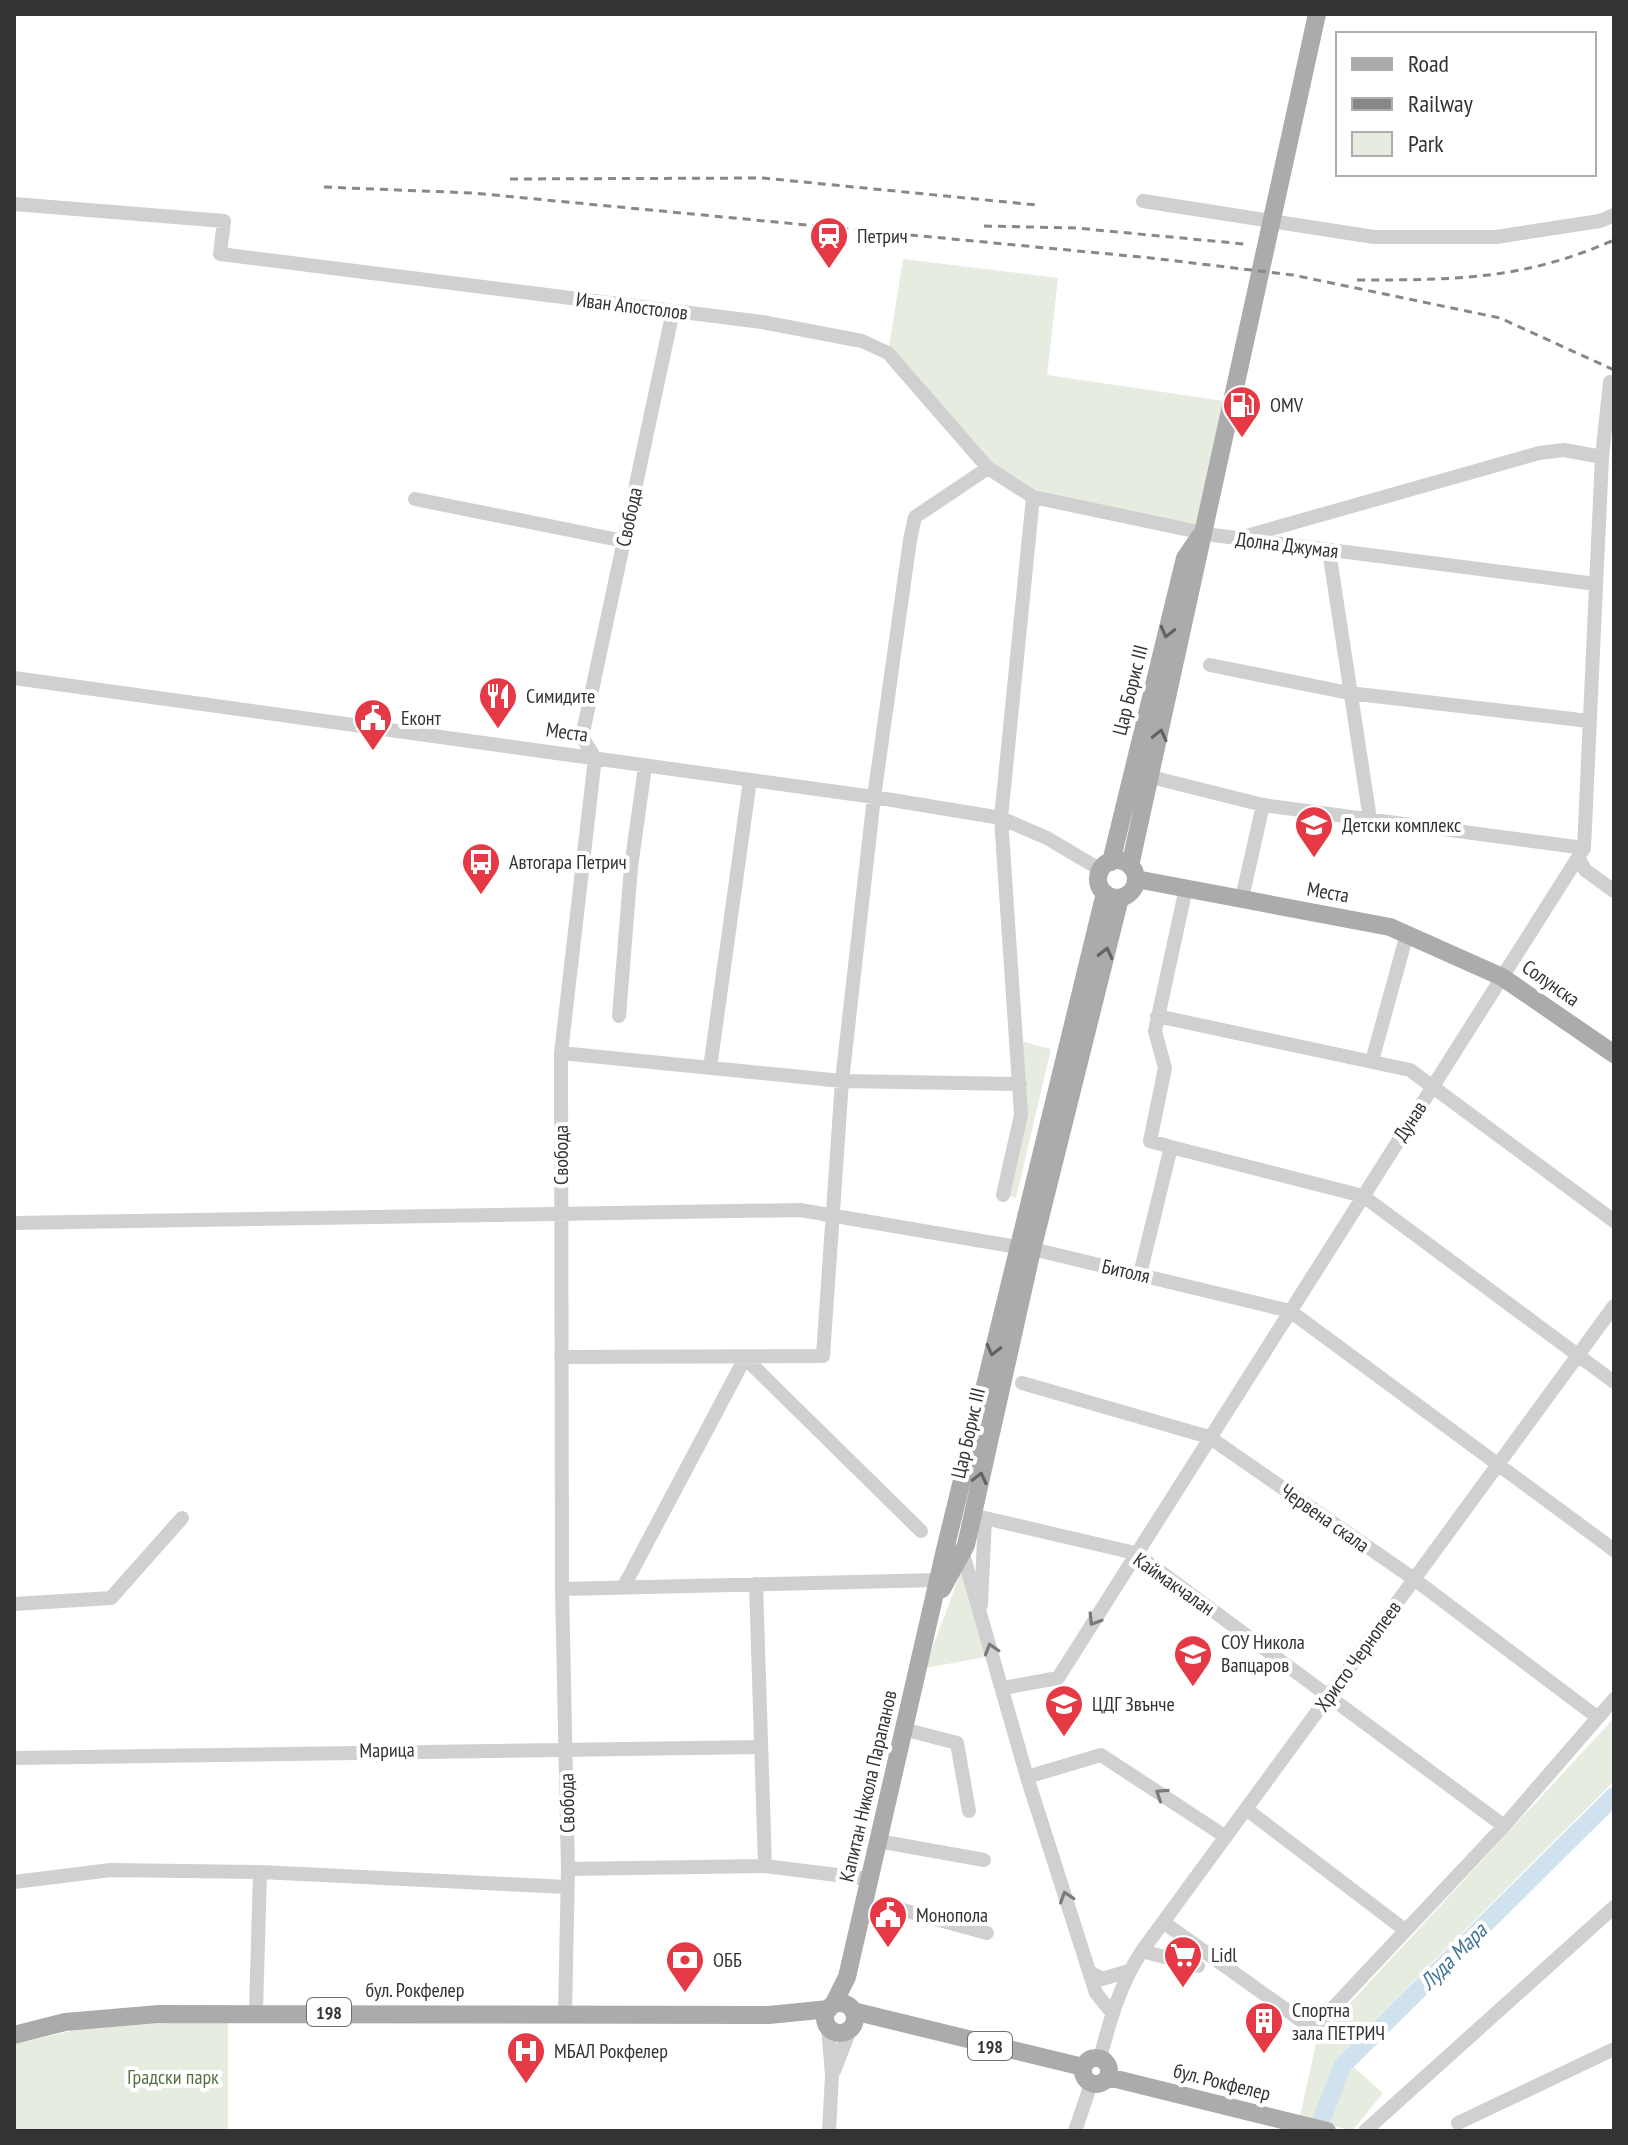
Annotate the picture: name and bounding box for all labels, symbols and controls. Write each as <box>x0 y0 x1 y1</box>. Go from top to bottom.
legend <box>1336 32 1596 176</box>
text: Road <box>1408 48 1449 79</box>
text: Railway <box>1408 88 1473 119</box>
text: Park <box>1408 128 1444 159</box>
station icon: Петрич <box>808 215 850 270</box>
place label: Петрич <box>857 223 908 249</box>
street label: Иван Апостолов <box>575 286 689 326</box>
fuel station icon: OMV <box>1221 384 1263 439</box>
place label: OMV <box>1270 392 1304 418</box>
street label: Свобода <box>610 485 648 549</box>
street label: Долна Джумая <box>1234 526 1340 564</box>
one-way arrow <box>1159 625 1176 639</box>
street label: Цар Борис III <box>1106 642 1154 738</box>
restaurant icon: Симидите <box>477 675 519 730</box>
place label: Симидите <box>526 683 595 709</box>
public building icon: Еконт <box>352 697 394 752</box>
place label: Еконт <box>401 705 441 731</box>
street label: Места <box>544 716 590 748</box>
one-way arrow <box>1151 729 1168 743</box>
school or university icon: Детски комплекс <box>1293 804 1335 859</box>
place label: Детски комплекс <box>1342 812 1461 838</box>
bus stop icon: Автогара Петрич <box>460 841 502 896</box>
place label: Автогара Петрич <box>509 849 627 875</box>
street label: Места <box>1305 876 1351 908</box>
one-way arrow <box>1097 946 1114 960</box>
street label: Солунска <box>1517 954 1585 1012</box>
street label: Дунав <box>1387 1096 1433 1146</box>
street label: Свобода <box>548 1125 574 1185</box>
street label: Битоля <box>1100 1253 1152 1289</box>
one-way arrow <box>986 1342 1003 1356</box>
street label: Цар Борис III <box>945 1385 991 1481</box>
one-way arrow <box>971 1472 988 1485</box>
street label: Червена скала <box>1275 1478 1375 1558</box>
street label: Каймакчалан <box>1128 1547 1220 1621</box>
street label: Христо Чернопеев <box>1309 1596 1407 1716</box>
one-way arrow <box>1088 1611 1104 1626</box>
place label: СОУ Никола Вапцаров <box>1221 1629 1305 1678</box>
school or university icon: СОУ Никола Вапцаров <box>1172 1633 1214 1688</box>
one-way arrow <box>984 1642 1000 1656</box>
school or university icon: ЦДГ Звънче <box>1043 1683 1085 1738</box>
street label: Капитан Никола Парапанов <box>833 1688 903 1884</box>
place label: ЦДГ Звънче <box>1092 1691 1175 1717</box>
street label: Марица <box>359 1737 415 1763</box>
street label: Свобода <box>553 1773 581 1833</box>
one-way arrow <box>1155 1789 1169 1804</box>
one-way arrow <box>1059 1891 1075 1905</box>
public building icon: Монопола <box>867 1894 909 1949</box>
place label: Монопола <box>916 1902 988 1928</box>
water label: Луда Мара <box>1413 1916 1493 1996</box>
supermarket icon: Lidl <box>1162 1934 1204 1989</box>
bank icon: ОББ <box>664 1939 706 1994</box>
place label: Lidl <box>1211 1942 1237 1968</box>
place label: ОББ <box>713 1947 742 1973</box>
street label: бул. Рокфелер <box>365 1977 465 2003</box>
place label: Спортна зала ПЕТРИЧ <box>1292 1997 1385 2046</box>
road number: 198 <box>307 1998 351 2026</box>
building icon: Спортна зала ПЕТРИЧ <box>1243 2000 1285 2055</box>
hospital icon: МБАЛ Рокфелер <box>505 2030 547 2085</box>
road number: 198 <box>968 2032 1012 2060</box>
place label: МБАЛ Рокфелер <box>554 2038 668 2064</box>
street label: бул. Рокфелер <box>1171 2057 1273 2107</box>
park label: Градски парк <box>127 2064 219 2090</box>

